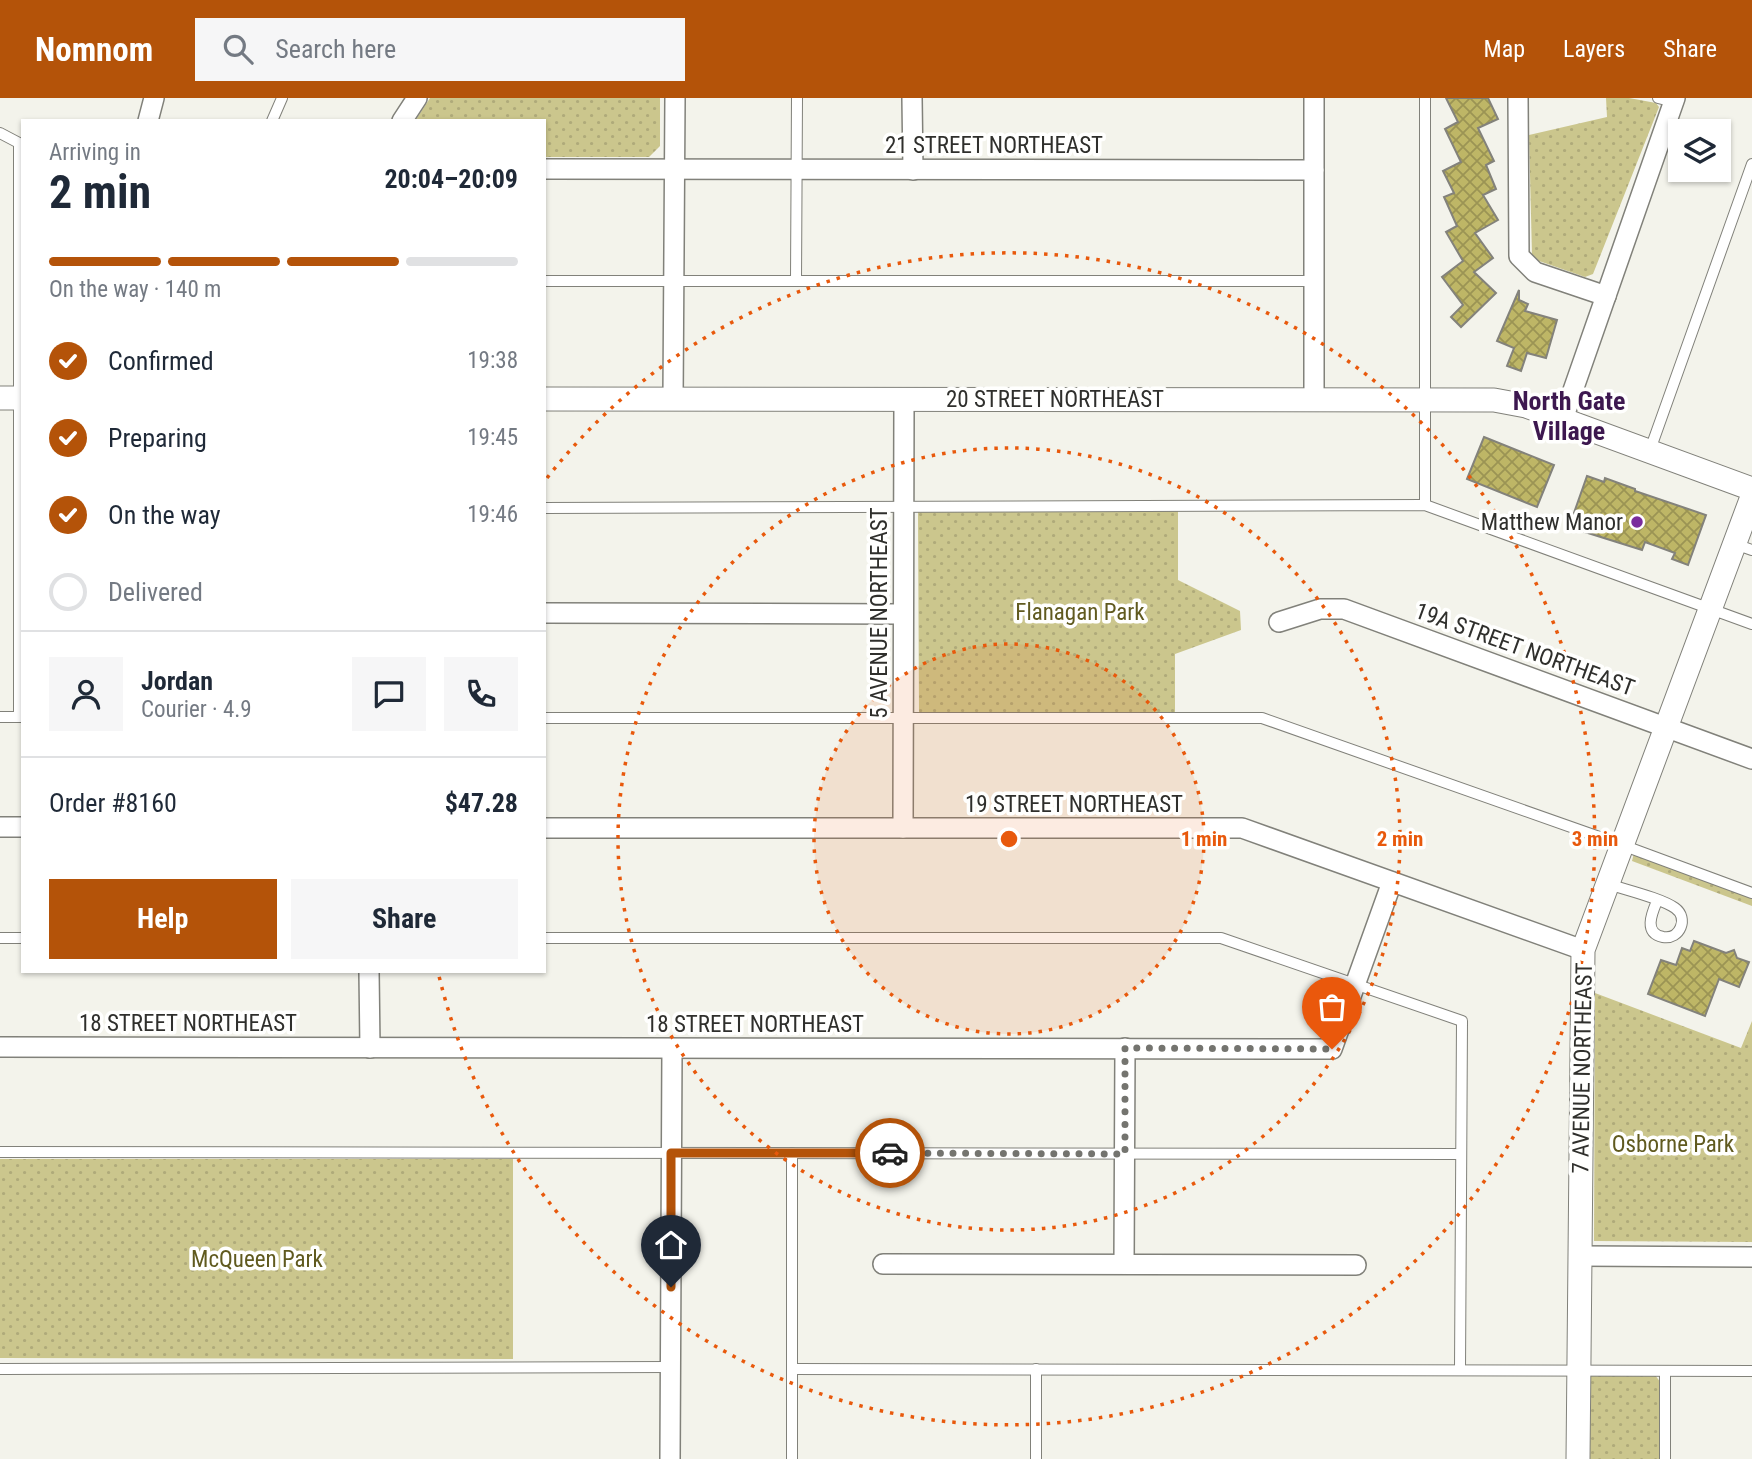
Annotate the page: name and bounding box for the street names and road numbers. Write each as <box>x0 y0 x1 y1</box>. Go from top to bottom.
street label: 21 STREET NORTHEAST <box>885 132 1103 159</box>
street label: 20 STREET NORTHEAST <box>946 386 1164 413</box>
street label: 5 AVENUE NORTHEAST <box>866 507 893 719</box>
street label: 19A STREET NORTHEAST <box>1411 597 1638 702</box>
street label: 19 STREET NORTHEAST <box>965 791 1183 818</box>
street label: 7 AVENUE NORTHEAST <box>1567 962 1598 1174</box>
street label: 18 STREET NORTHEAST <box>79 1010 297 1037</box>
street label: 18 STREET NORTHEAST <box>646 1011 864 1038</box>

